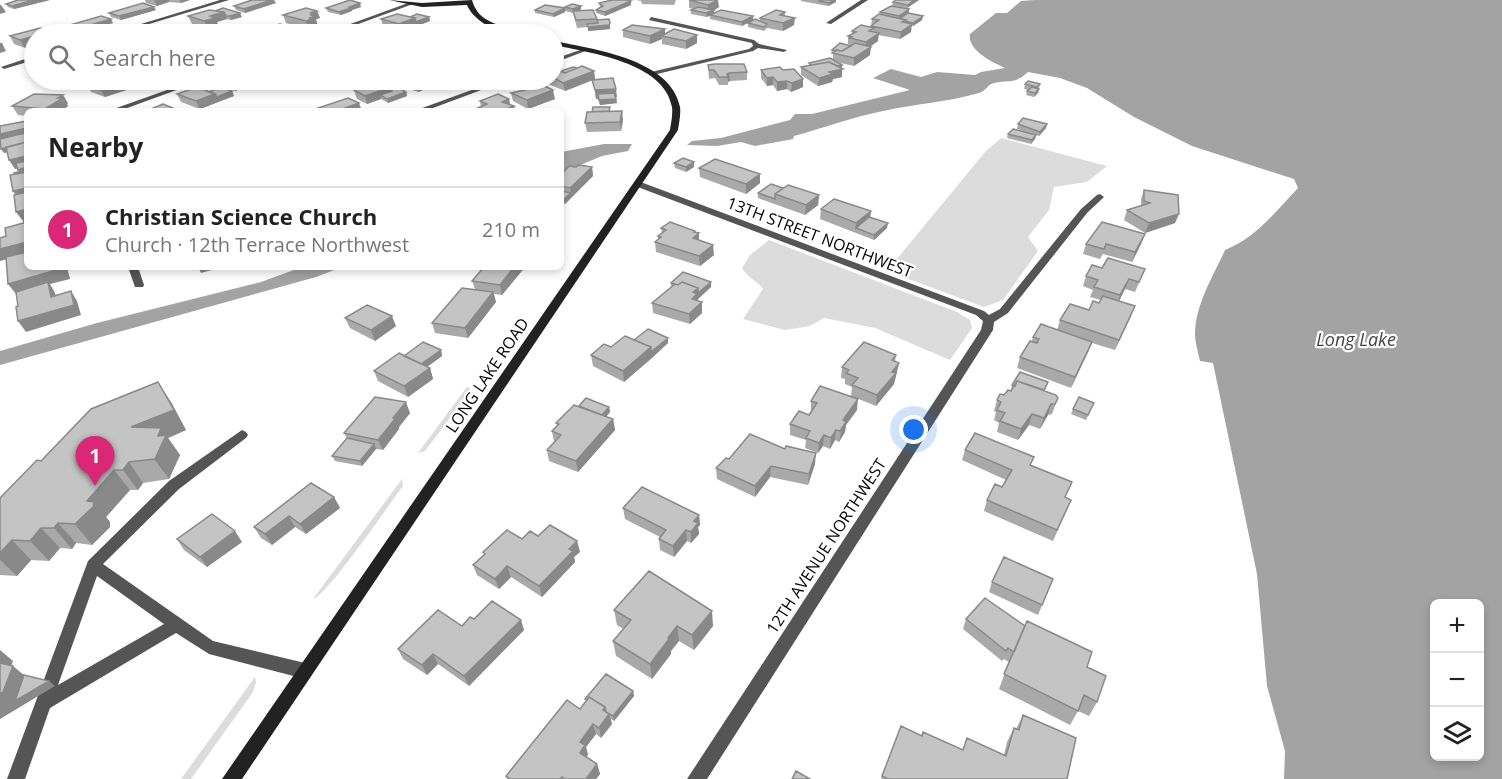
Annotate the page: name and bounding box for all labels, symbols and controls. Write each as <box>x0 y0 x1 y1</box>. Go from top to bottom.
search box <box>24 24 564 90</box>
icon: search <box>45 41 78 74</box>
text: Search here <box>93 42 216 72</box>
text: Nearby <box>48 129 143 165</box>
street label: 13TH STREET NORTHWEST <box>724 191 916 283</box>
text: Christian Science Church <box>105 201 377 231</box>
text: 1 <box>62 216 73 243</box>
text: 210 m <box>482 216 540 243</box>
text: Church · 12th Terrace Northwest <box>105 231 409 258</box>
street label: LONG LAKE ROAD <box>440 313 534 437</box>
water label: Long Lake <box>1316 327 1396 351</box>
your location <box>899 415 928 444</box>
pin: 1 <box>76 436 115 486</box>
street label: 12TH AVENUE NORTHWEST <box>761 454 891 638</box>
map controls <box>1430 599 1484 761</box>
button: + <box>1430 599 1484 653</box>
button: − <box>1430 653 1484 707</box>
button: layers <box>1430 707 1484 761</box>

